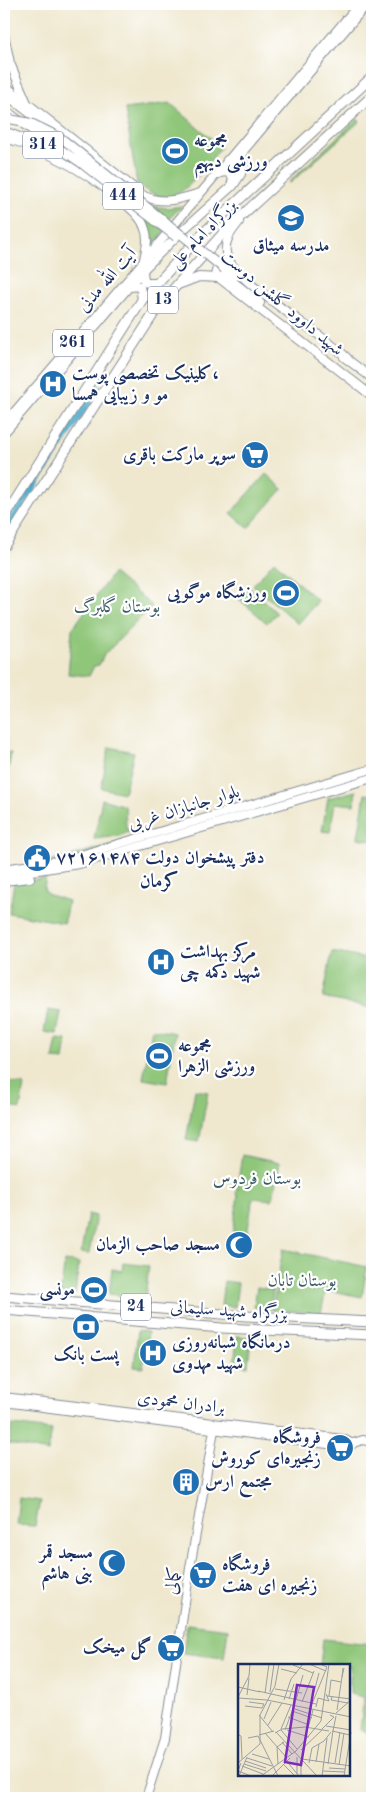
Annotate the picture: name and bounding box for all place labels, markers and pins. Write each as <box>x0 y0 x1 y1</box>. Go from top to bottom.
place label: مجموعه ورزشی دیهیم <box>194 132 268 179</box>
sports icon: مجموعه ورزشی دیهیم <box>160 136 190 166</box>
school or university icon: مدرسه میثاق <box>276 203 306 233</box>
place label: مدرسه میثاق <box>252 237 330 256</box>
place label: کلینیک تخصصی پوست، مو و زیبایی همسا <box>72 363 219 406</box>
hospital icon: کلینیک تخصصی پوست، مو و زیبایی همسا <box>38 369 68 399</box>
supermarket icon: سوپر مارکت باقری <box>240 440 270 470</box>
place label: سوپر مارکت باقری <box>123 446 236 466</box>
sports icon: ورزشگاه موگویی <box>271 578 301 608</box>
place label: ورزشگاه موگویی <box>166 580 267 604</box>
public building icon: دفتر پیشخوان دولت ۷۲۱۶۱۴۸۴ <box>22 843 52 873</box>
place label: دفتر پیشخوان دولت ۷۲۱۶۱۴۸۴ <box>56 849 265 869</box>
place label: مرکز بهداشت شهید دکمه چی <box>179 941 260 984</box>
hospital icon: مرکز بهداشت شهید دکمه چی <box>146 947 176 977</box>
place label: مجموعه ورزشی الزهرا <box>178 1037 255 1079</box>
sports icon: مجموعه ورزشی الزهرا <box>144 1041 174 1071</box>
mosque icon: مسجد صاحب الزمان <box>224 1230 254 1260</box>
place label: مسجد صاحب الزمان <box>96 1236 220 1256</box>
sports icon: مونسی <box>79 1275 109 1305</box>
place label: مونسی <box>39 1281 75 1302</box>
bank icon: پست بانک <box>71 1312 101 1342</box>
place label: درمانگاه شبانه‌روزی شهید مهدوی <box>172 1330 291 1375</box>
hospital icon: درمانگاه شبانه‌روزی شهید مهدوی <box>138 1338 168 1368</box>
place label: پست بانک <box>53 1344 120 1366</box>
place label: فروشگاه زنجیره‌ای کوروش <box>211 1425 321 1469</box>
supermarket icon: فروشگاه زنجیره‌ای کوروش <box>325 1433 355 1463</box>
building icon: مجتمع ارس <box>171 1467 201 1497</box>
place label: مجتمع ارس <box>205 1473 273 1498</box>
place label: مسجد قمر بنی هاشم <box>37 1543 93 1591</box>
mosque icon: مسجد قمر بنی هاشم <box>97 1548 127 1578</box>
place label: فروشگاه زنجیره ای هفت <box>222 1552 318 1596</box>
supermarket icon: فروشگاه زنجیره ای هفت <box>188 1560 218 1590</box>
supermarket icon: گل میخک <box>156 1633 186 1663</box>
place label: گل میخک <box>83 1636 152 1660</box>

